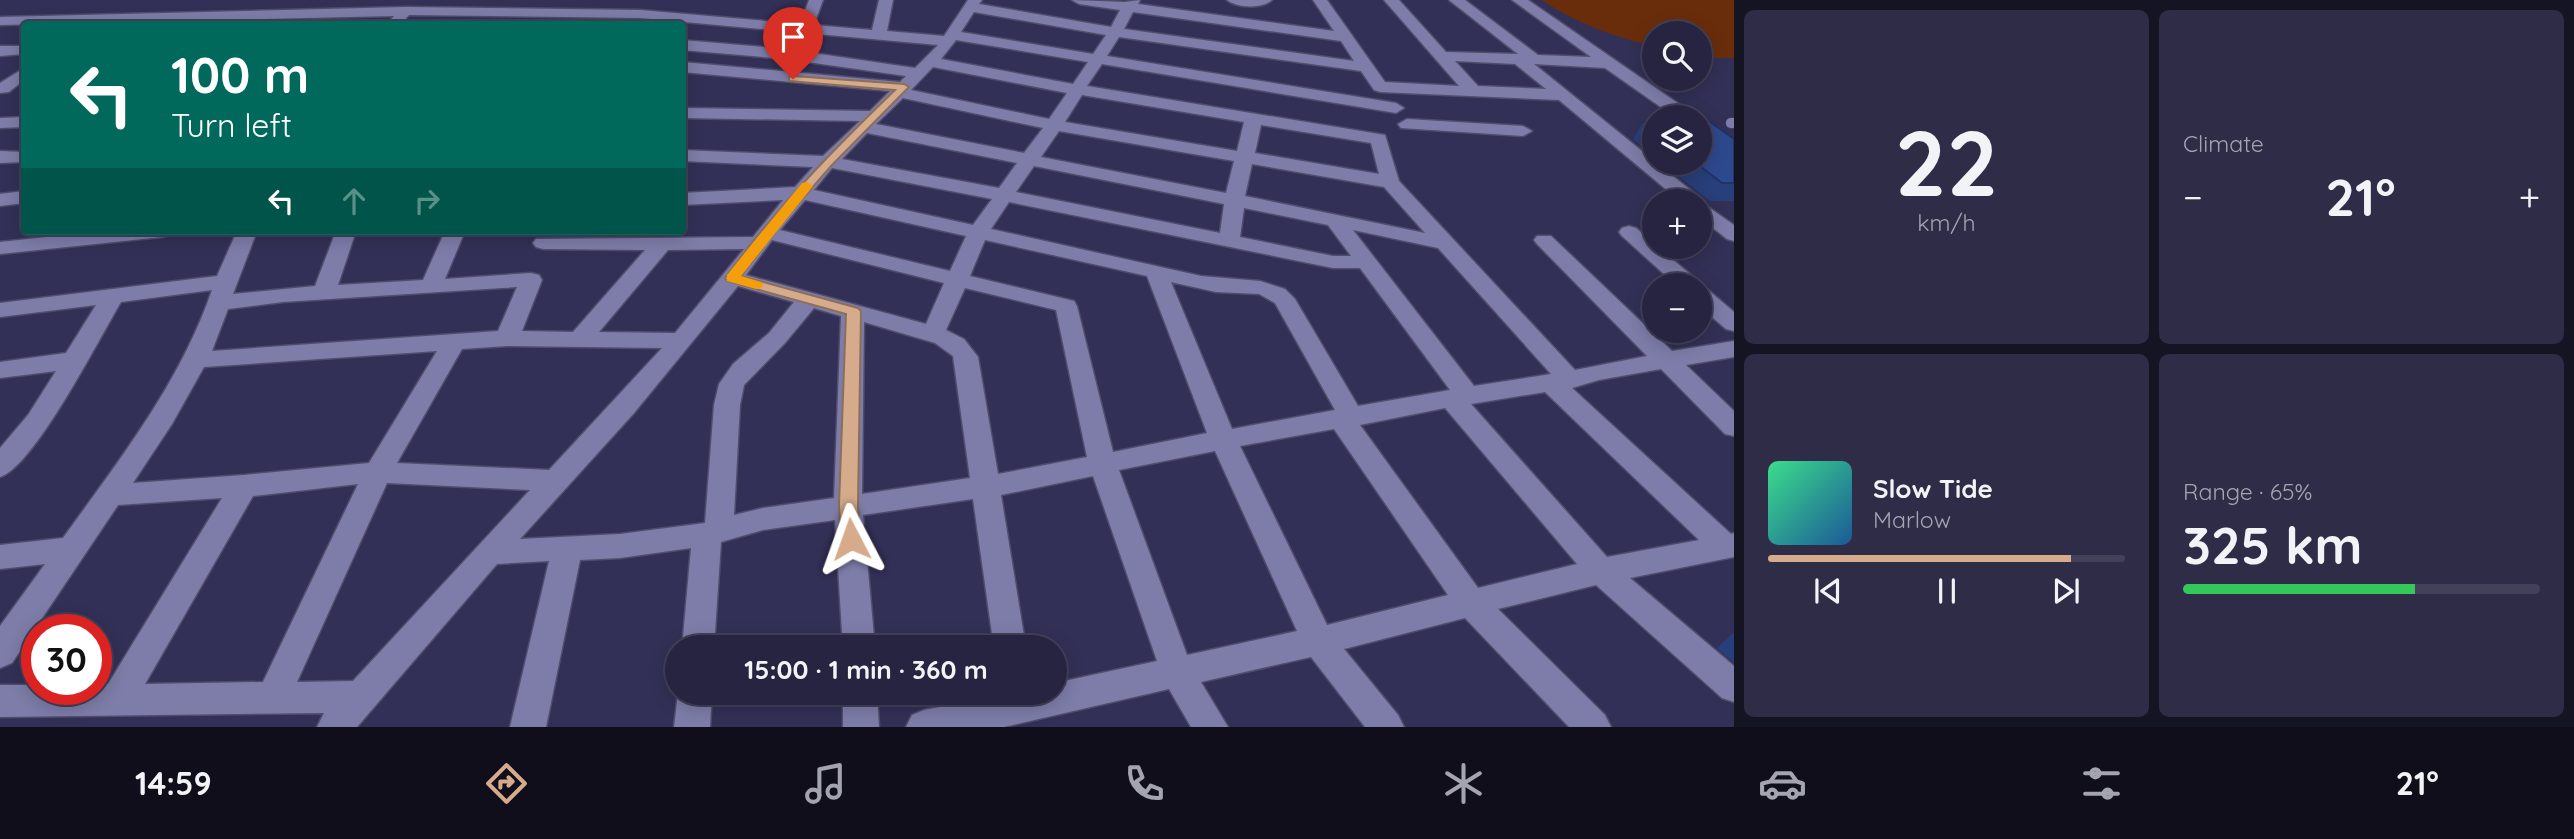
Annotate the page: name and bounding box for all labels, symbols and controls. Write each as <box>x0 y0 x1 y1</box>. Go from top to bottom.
pin <box>763 7 823 79</box>
icon: arrive <box>774 18 812 56</box>
map controls <box>1642 21 1712 343</box>
button: search <box>1642 21 1712 91</box>
text: 100 m <box>171 44 309 105</box>
icon: left <box>56 49 147 140</box>
text: Turn left <box>171 105 292 145</box>
button: layers <box>1642 105 1712 175</box>
text: 22 <box>1895 105 1998 219</box>
text: Climate <box>2183 129 2264 158</box>
text: 21° <box>2326 164 2396 229</box>
text: − <box>2183 173 2203 221</box>
text: + <box>2519 173 2540 221</box>
icon: left <box>262 182 300 220</box>
icon: ahead <box>335 182 373 220</box>
icon: right <box>408 182 446 220</box>
button: + <box>1642 189 1712 259</box>
text: km/h <box>1917 208 1976 237</box>
button: − <box>1642 273 1712 343</box>
text: Slow Tide <box>1873 472 1993 505</box>
text: Range · 65% <box>2183 477 2312 506</box>
position arrow <box>814 502 888 576</box>
text: Marlow <box>1873 505 1951 534</box>
text: 325 km <box>2183 512 2363 577</box>
icon: previous <box>1809 572 1847 610</box>
icon: pause <box>1928 572 1966 610</box>
icon: next <box>2047 572 2085 610</box>
speed limit sign: 30 <box>21 614 112 705</box>
text: 15:00 · 1 min · 360 m <box>744 653 988 686</box>
icon: directions <box>482 759 531 808</box>
icon: music <box>801 759 850 808</box>
icon: phone <box>1120 759 1169 808</box>
icon: climate <box>1439 759 1488 808</box>
icon: car <box>1758 759 1807 808</box>
icon: filters <box>2077 759 2126 808</box>
text: 14:59 <box>135 763 212 803</box>
text: 21° <box>2396 763 2439 803</box>

